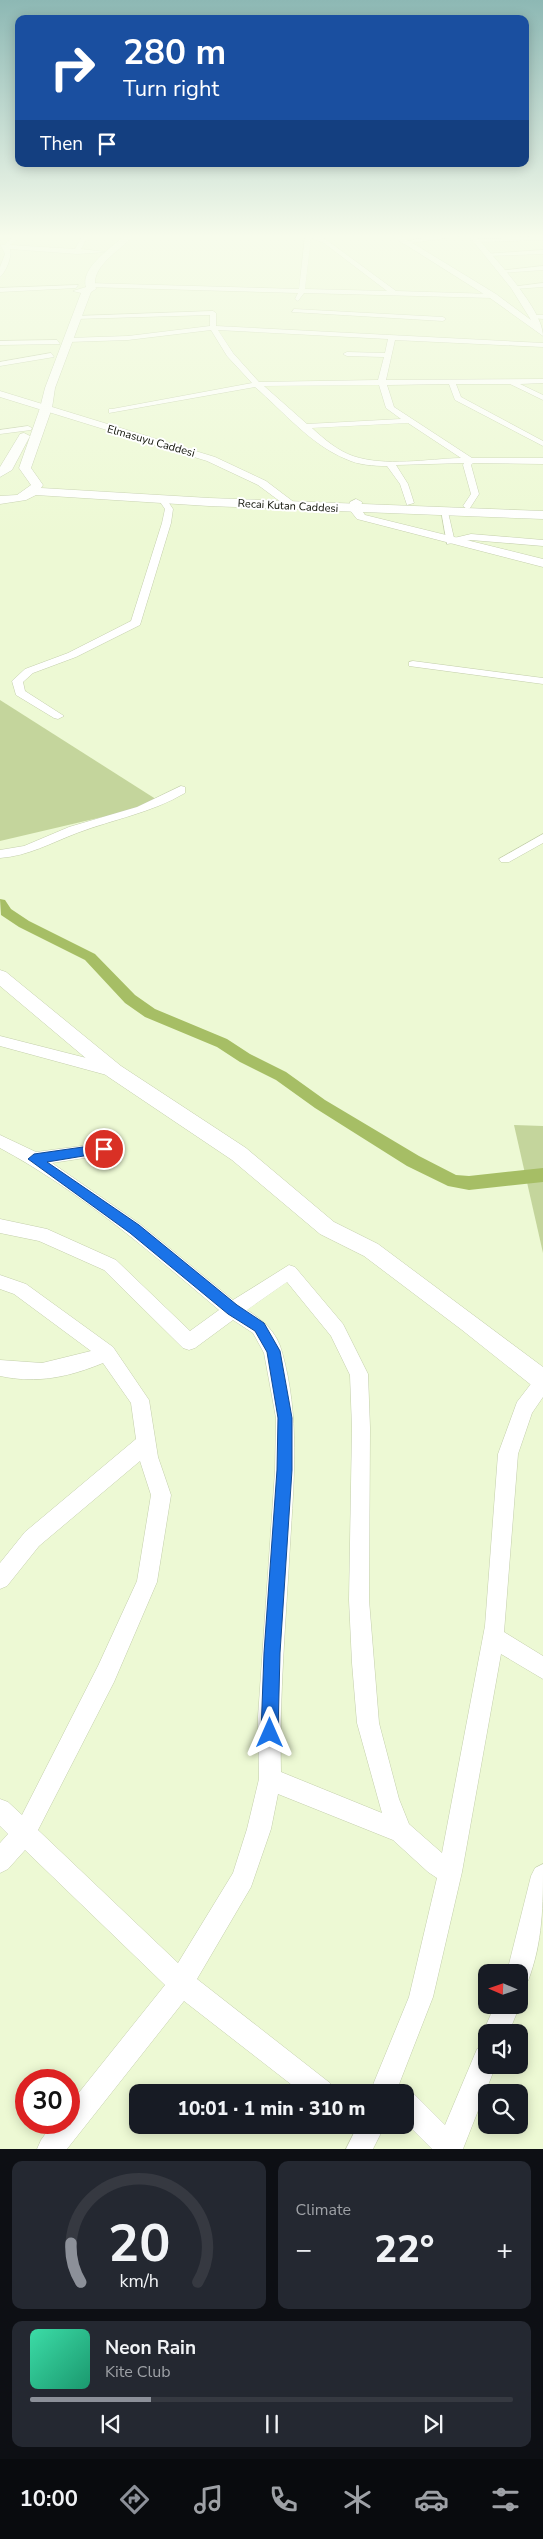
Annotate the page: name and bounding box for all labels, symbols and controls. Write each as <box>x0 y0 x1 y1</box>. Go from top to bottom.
text: 280 m <box>123 29 226 76</box>
icon: right <box>40 35 105 100</box>
text: Turn right <box>123 74 219 104</box>
icon: arrive <box>93 130 121 158</box>
text: Then <box>40 131 83 157</box>
street label: Elmasuyu Caddesi <box>105 421 197 461</box>
street label: Recai Kutan Caddesi <box>237 496 339 516</box>
pin <box>83 1128 125 1170</box>
icon: arrive <box>90 1135 118 1163</box>
position arrow <box>243 1706 295 1758</box>
north arrow <box>478 1964 528 2014</box>
map controls <box>478 1964 528 2134</box>
button: sound <box>478 2024 528 2074</box>
speed limit sign: 30 <box>15 2069 80 2134</box>
button: search <box>478 2084 528 2134</box>
text: 10:01 · 1 min · 310 m <box>178 2096 365 2122</box>
text: Climate <box>296 2199 351 2221</box>
text: 20 <box>108 2208 170 2279</box>
text: 22° <box>374 2224 434 2275</box>
text: − <box>296 2231 312 2269</box>
text: + <box>496 2231 513 2269</box>
text: km/h <box>119 2269 158 2293</box>
text: Neon Rain <box>105 2335 196 2361</box>
text: Kite Club <box>105 2361 171 2383</box>
icon: previous <box>97 2410 125 2438</box>
icon: pause <box>258 2410 286 2438</box>
icon: next <box>419 2410 447 2438</box>
icon: directions <box>117 2482 152 2517</box>
icon: music <box>191 2482 226 2517</box>
icon: phone <box>266 2482 301 2517</box>
icon: climate <box>340 2482 375 2517</box>
icon: car <box>414 2482 449 2517</box>
icon: filters <box>488 2482 523 2517</box>
text: 10:00 <box>20 2484 78 2514</box>

